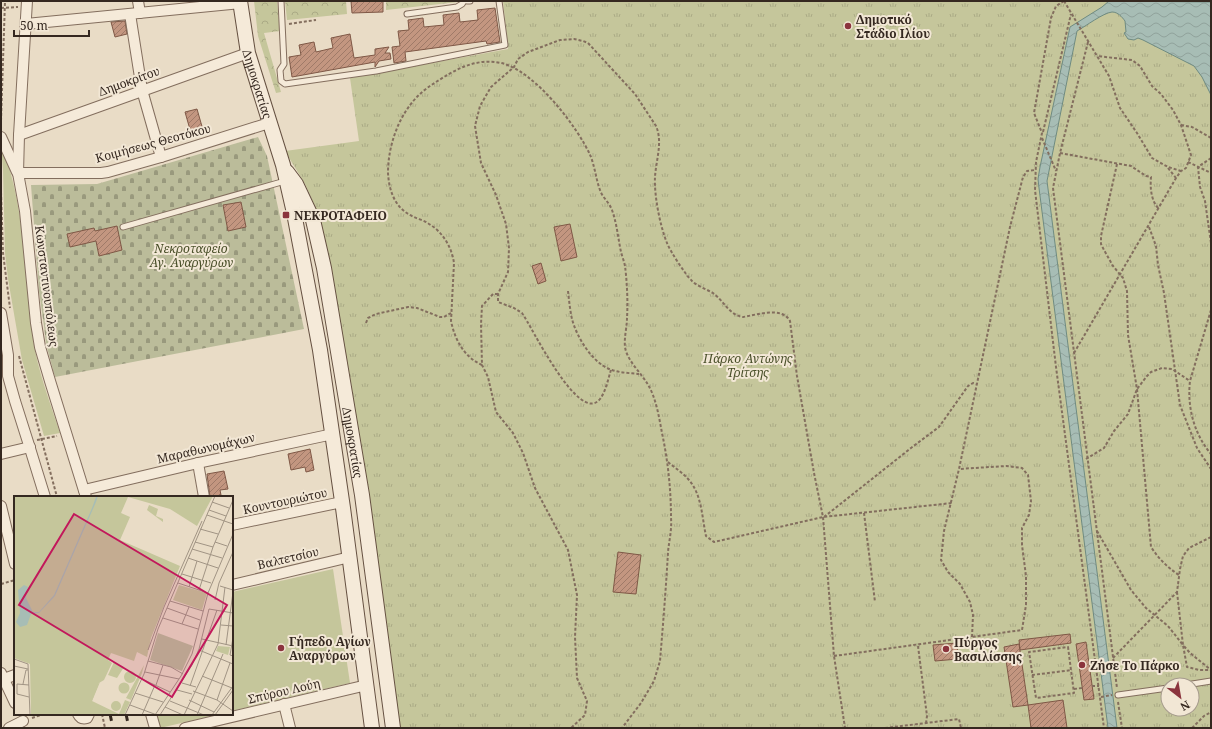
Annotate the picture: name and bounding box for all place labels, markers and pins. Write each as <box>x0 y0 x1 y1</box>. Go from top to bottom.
place label: Δημοτικό Στάδιο Ιλίου <box>856 11 930 42</box>
marker: Δημοτικό Στάδιο Ιλίου <box>843 21 853 31</box>
place label: ΝΕΚΡΟΤΑΦΕΙΟ <box>294 207 387 224</box>
marker: ΝΕΚΡΟΤΑΦΕΙΟ <box>281 210 291 220</box>
place label: Γήπεδο Αγίων Αναργύρων <box>289 633 371 664</box>
place label: Πύργος Βασιλίσσης <box>954 634 1022 665</box>
marker: Γήπεδο Αγίων Αναργύρων <box>276 643 286 653</box>
marker: Πύργος Βασιλίσσης <box>941 644 951 654</box>
place label: Ζήσε Το Πάρκο <box>1090 657 1180 674</box>
marker: Ζήσε Το Πάρκο <box>1077 660 1087 670</box>

